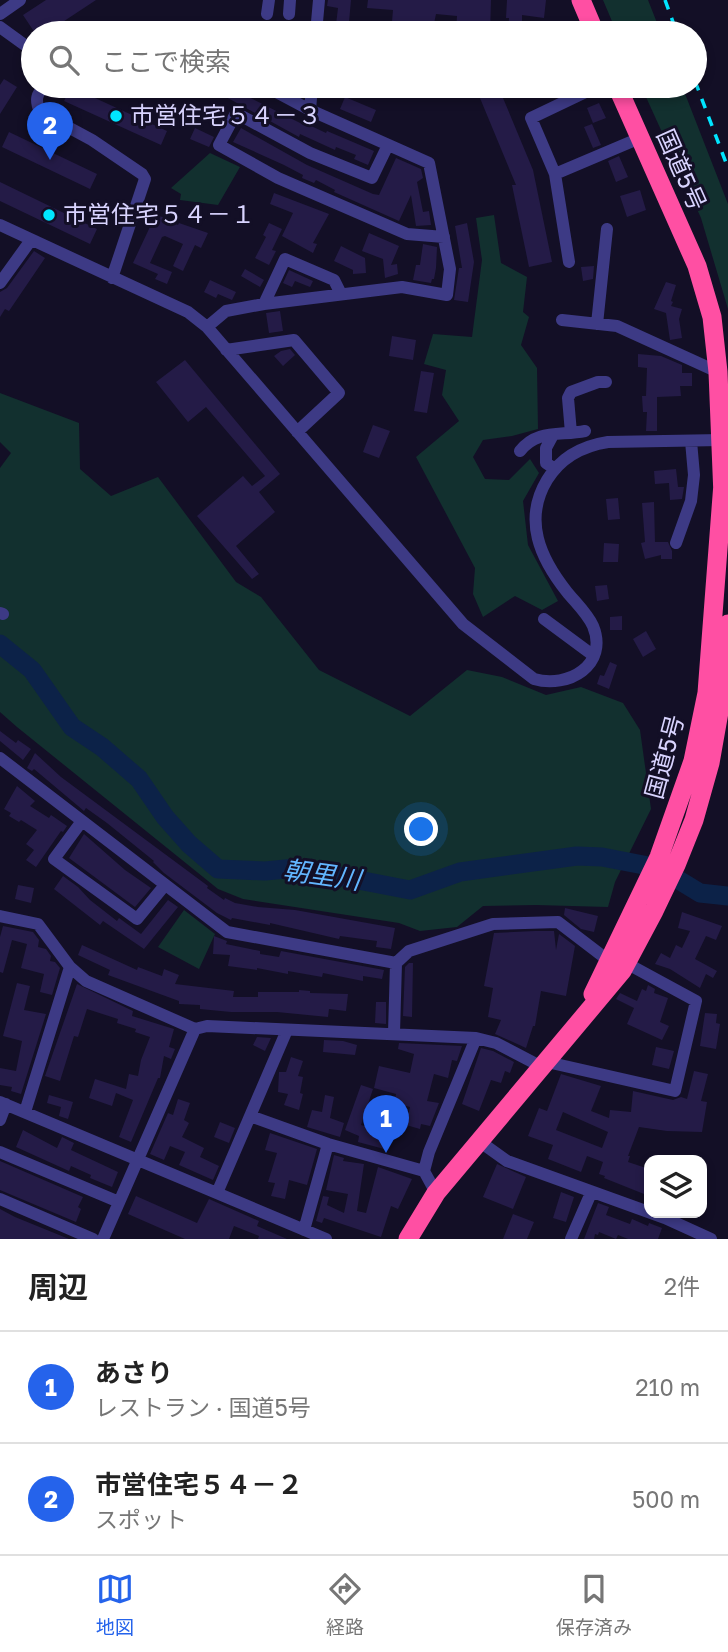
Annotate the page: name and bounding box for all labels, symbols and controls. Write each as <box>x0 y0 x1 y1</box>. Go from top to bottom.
search box <box>21 21 707 98</box>
icon: search <box>45 41 83 79</box>
text: ここで検索 <box>101 46 231 77</box>
place label: 市営住宅５４－３ <box>130 100 322 129</box>
pin: 2 <box>27 102 73 160</box>
marker: 市営住宅５４－３ <box>108 108 124 124</box>
street label: 国道5号 <box>652 124 713 215</box>
place label: 市営住宅５４－１ <box>63 199 255 228</box>
marker: 市営住宅５４－１ <box>41 207 57 223</box>
street label: 国道5号 <box>638 711 689 802</box>
your location <box>404 812 438 846</box>
water label: 朝里川 <box>281 854 366 896</box>
pin: 1 <box>363 1095 409 1153</box>
map controls <box>644 1155 707 1218</box>
button: layers <box>644 1155 707 1218</box>
text: 周辺 <box>28 1269 88 1305</box>
text: 2件 <box>664 1272 700 1300</box>
text: あさり <box>95 1357 173 1388</box>
text: 1 <box>45 1373 57 1401</box>
text: 210 m <box>635 1373 700 1401</box>
text: レストラン · 国道5号 <box>95 1393 311 1421</box>
text: 市営住宅５４－２ <box>95 1469 303 1500</box>
text: 2 <box>44 1485 58 1513</box>
text: 500 m <box>632 1485 700 1513</box>
text: スポット <box>95 1505 187 1533</box>
tab: 地図 <box>96 1570 134 1639</box>
tab: 経路 <box>326 1570 364 1639</box>
tab: 保存済み <box>556 1570 632 1639</box>

